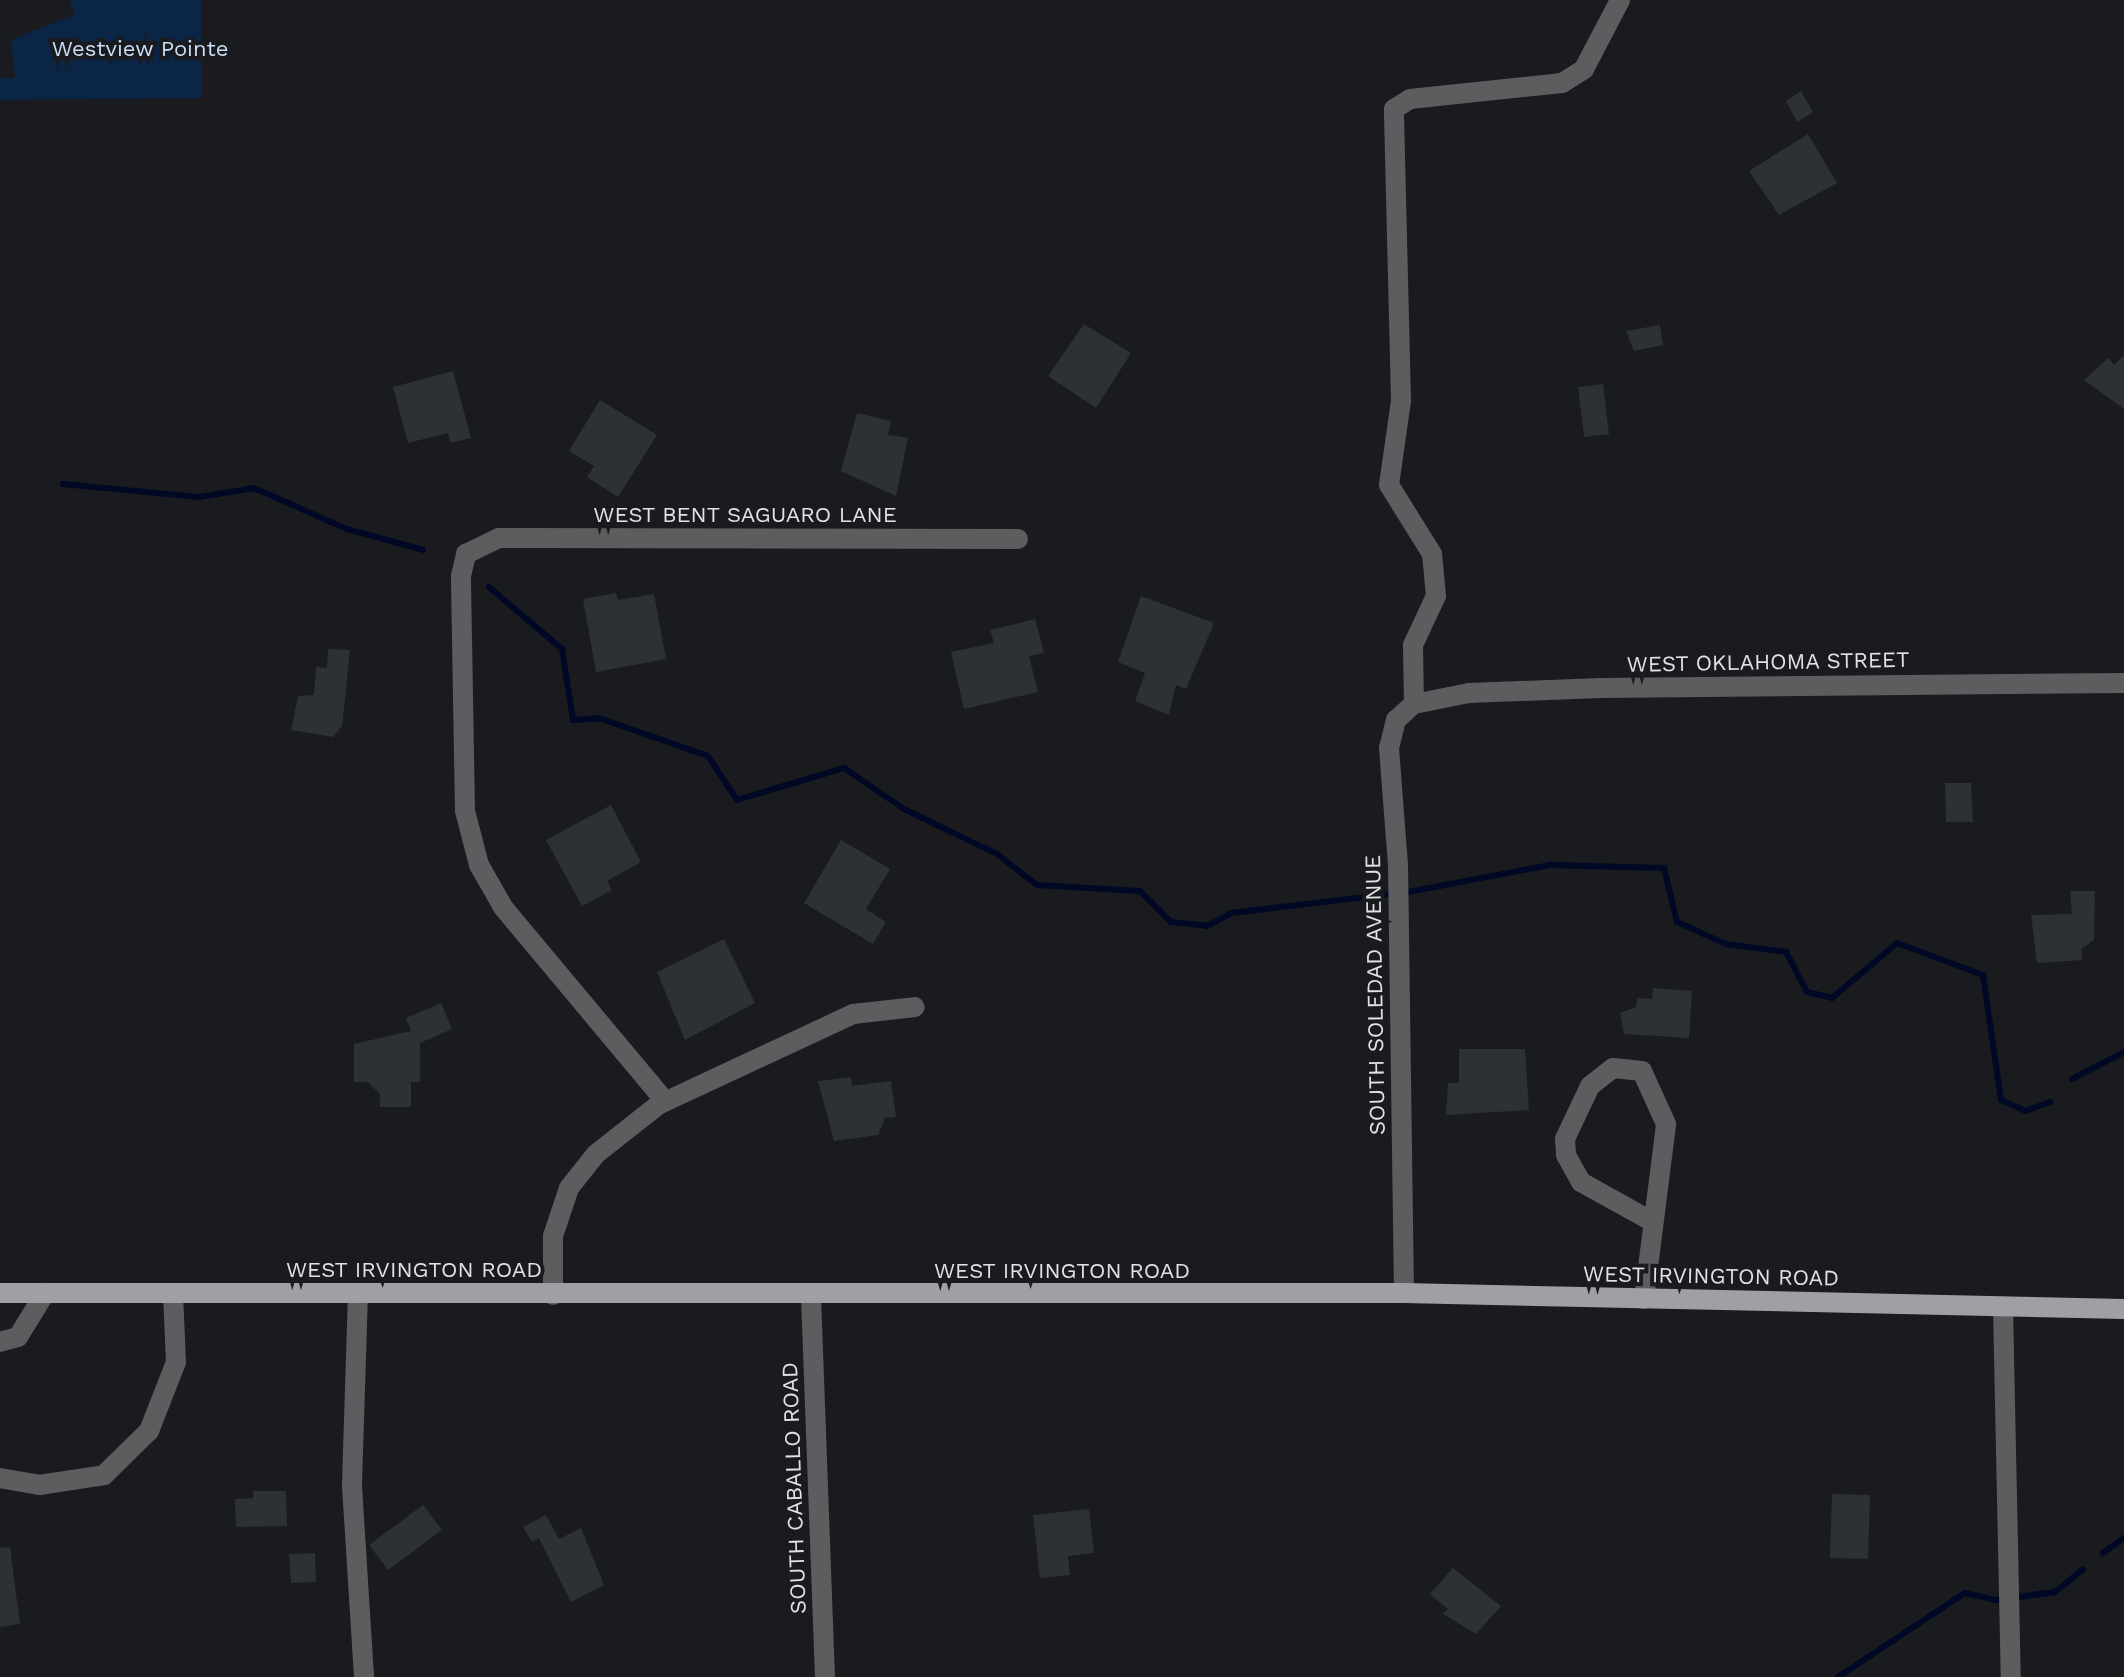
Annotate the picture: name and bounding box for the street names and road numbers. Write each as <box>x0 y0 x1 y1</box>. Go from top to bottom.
street label: WEST BENT SAGUARO LANE <box>593 502 897 528</box>
street label: WEST OKLAHOMA STREET <box>1626 646 1910 678</box>
street label: SOUTH SOLEDAD AVENUE <box>1359 854 1391 1136</box>
street label: WEST IRVINGTON ROAD <box>286 1257 542 1283</box>
street label: WEST IRVINGTON ROAD <box>934 1258 1190 1284</box>
street label: WEST IRVINGTON ROAD <box>1582 1261 1840 1291</box>
street label: SOUTH CABALLO ROAD <box>776 1362 812 1614</box>

